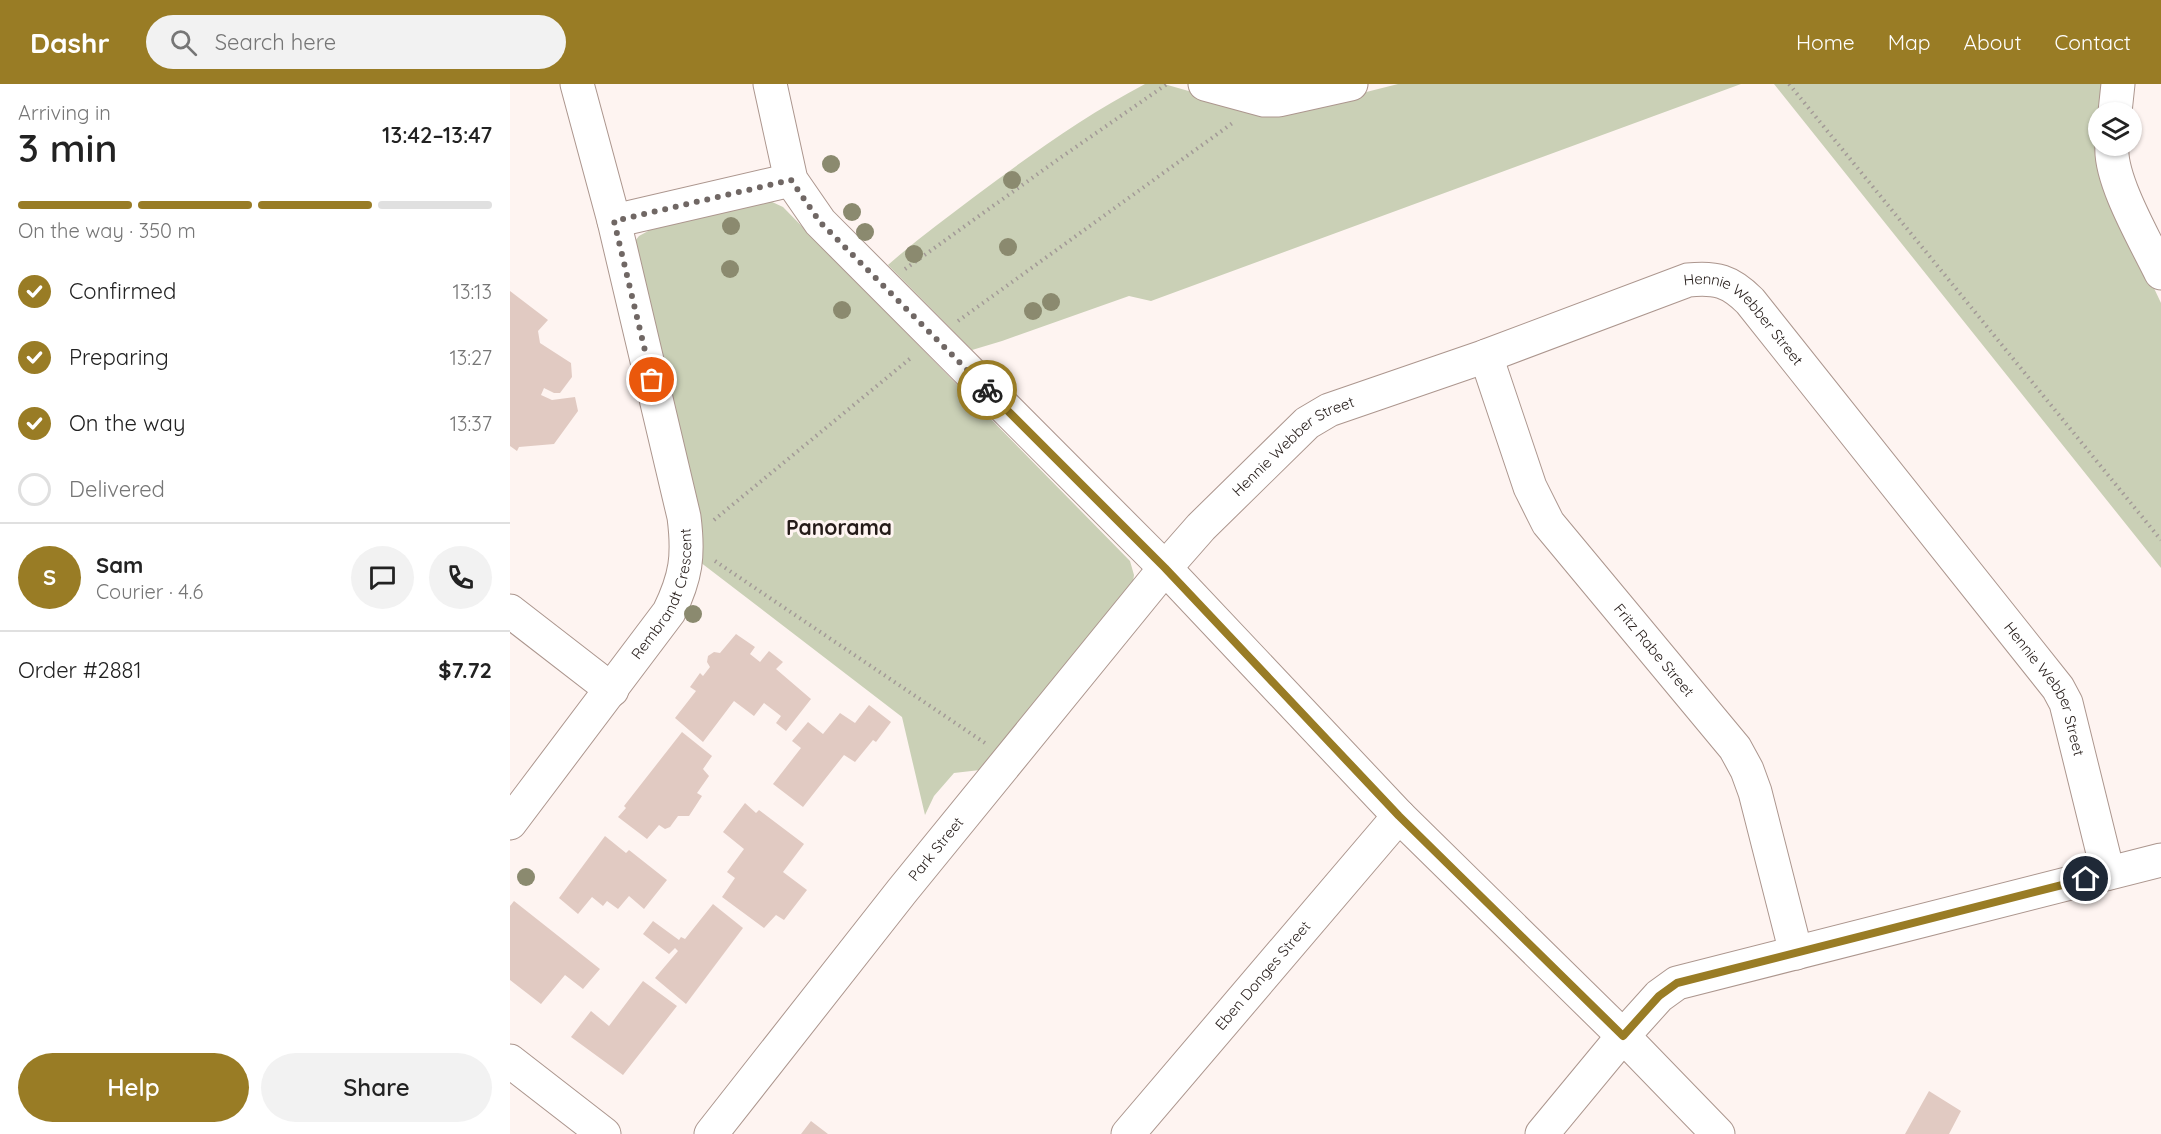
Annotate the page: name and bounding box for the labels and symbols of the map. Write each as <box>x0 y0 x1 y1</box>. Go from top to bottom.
street label: Hennie Webber Street <box>1683 269 1808 369</box>
pin <box>626 354 677 405</box>
courier <box>957 360 1017 420</box>
street label: Hennie Webber Street <box>1228 392 1357 500</box>
district label: Panorama <box>786 514 892 540</box>
street label: Rembrandt Crescent <box>627 527 695 663</box>
street label: Fritz Rabe Street <box>1610 599 1698 701</box>
street label: Hennie Webber Street <box>2000 618 2089 758</box>
street label: Park Street <box>904 813 967 885</box>
pin <box>2060 853 2111 904</box>
street label: Eben Donges Street <box>1211 917 1314 1034</box>

